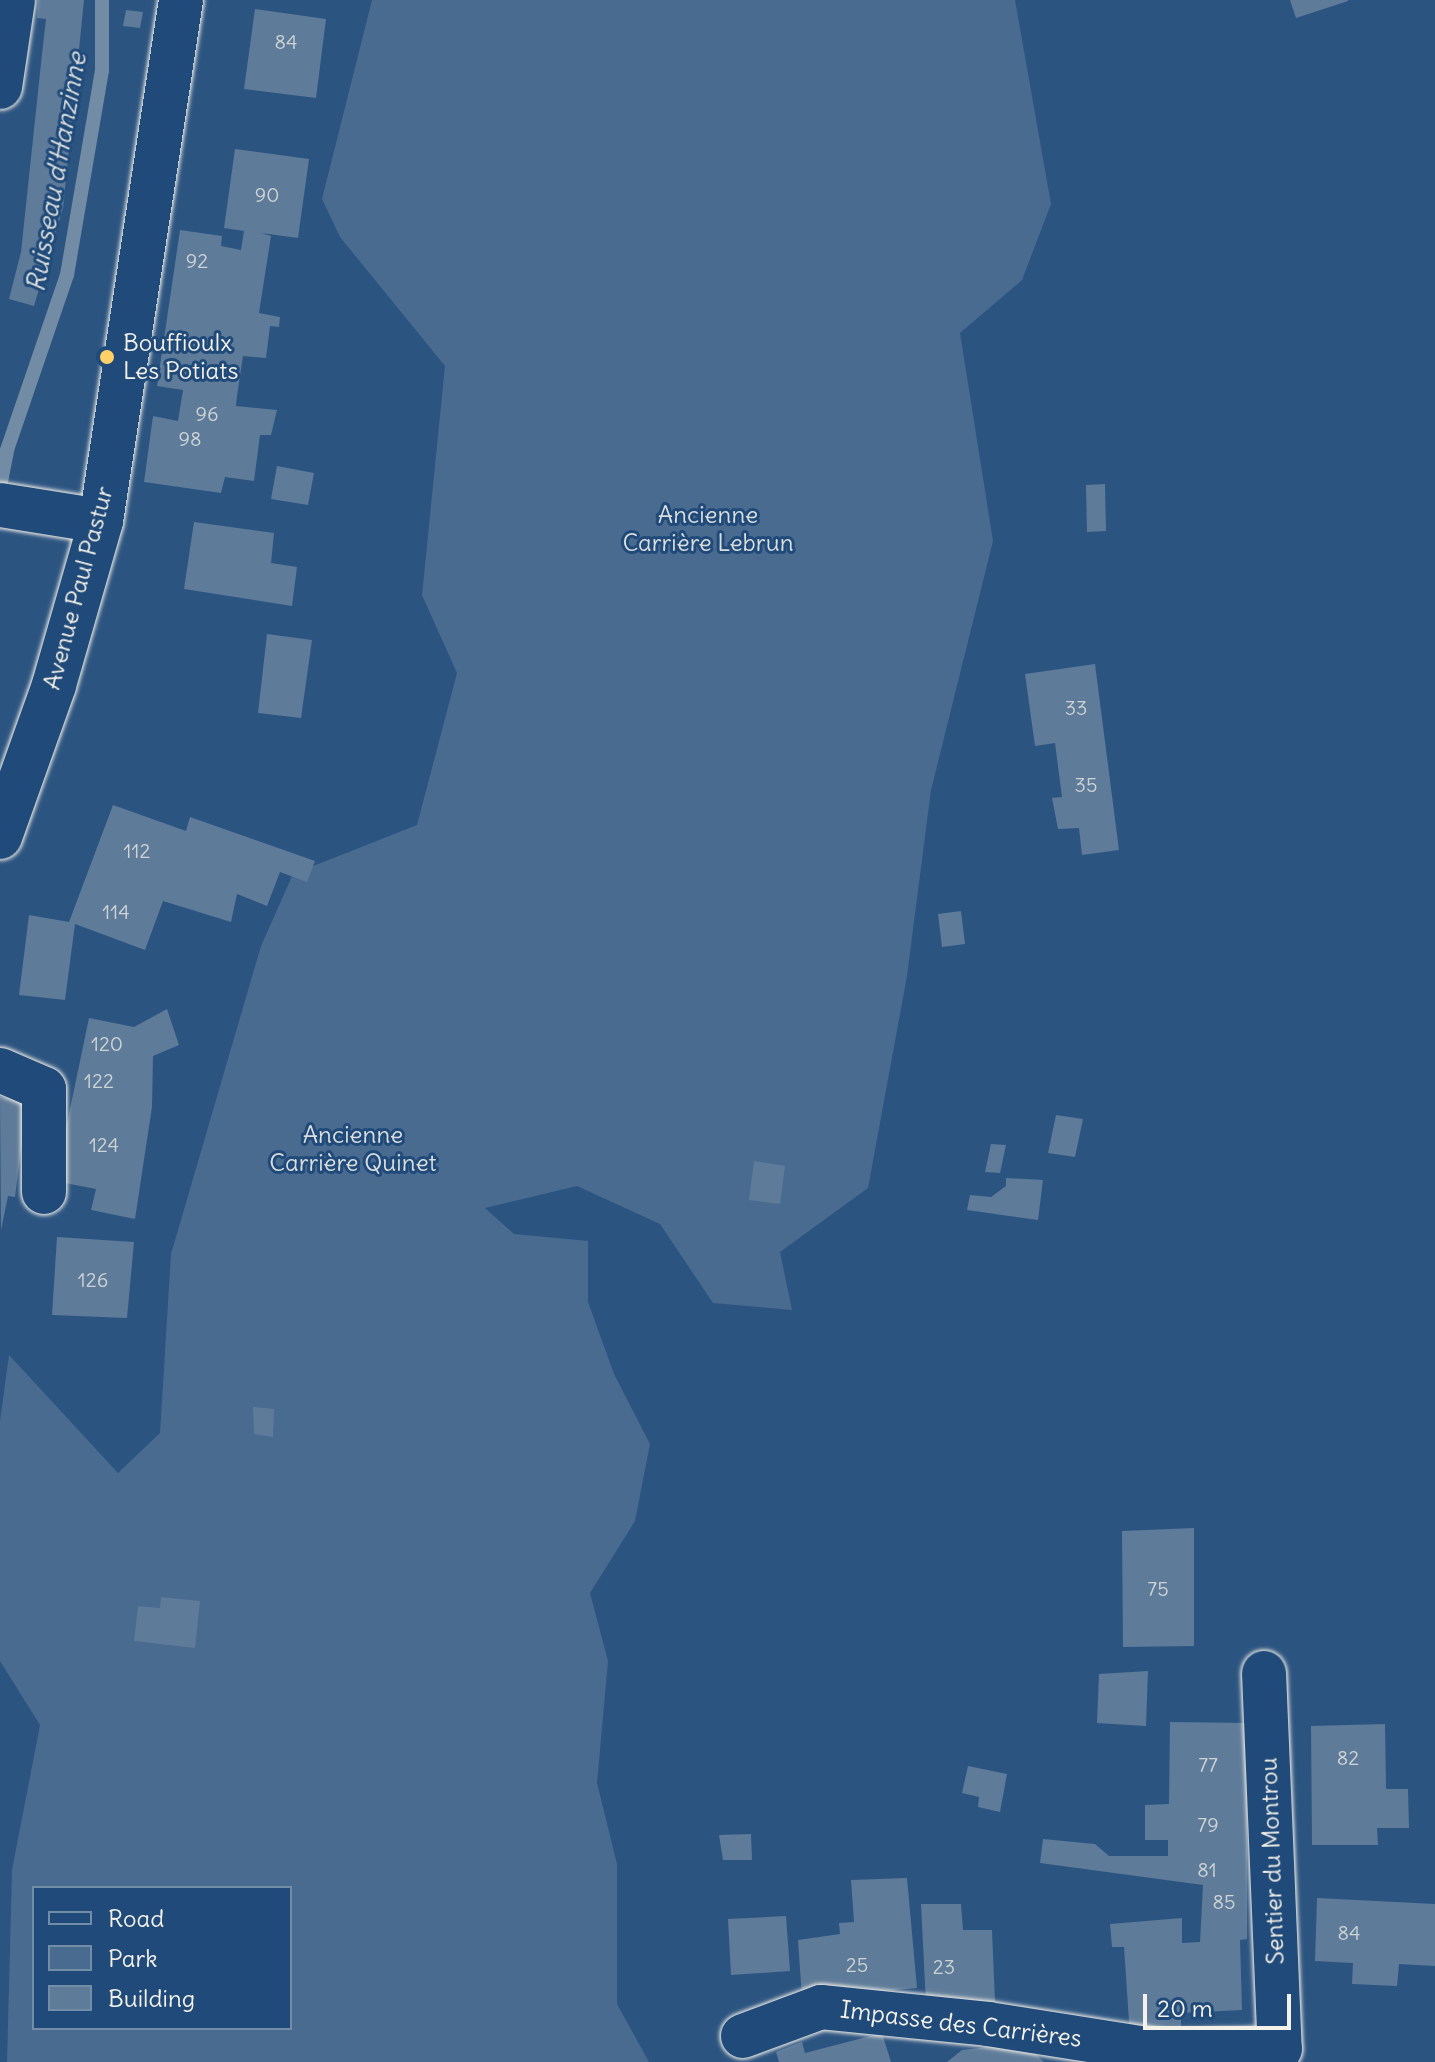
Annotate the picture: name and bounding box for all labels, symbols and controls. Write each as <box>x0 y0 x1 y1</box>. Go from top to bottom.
house number: 84 <box>274 29 298 53</box>
water label: Ruisseau d'Hanzinne <box>20 50 92 294</box>
house number: 90 <box>255 182 279 206</box>
house number: 92 <box>186 248 208 272</box>
place label: Bouffioulx Les Potiats <box>123 329 238 385</box>
marker: Bouffioulx Les Potiats <box>98 348 116 366</box>
house number: 96 <box>195 401 219 425</box>
house number: 98 <box>178 426 202 450</box>
street label: Avenue Paul Pastur <box>37 483 119 693</box>
park label: Ancienne Carrière Lebrun <box>622 501 794 557</box>
house number: 33 <box>1065 695 1087 719</box>
house number: 35 <box>1075 772 1097 796</box>
house number: 112 <box>124 838 150 862</box>
house number: 114 <box>102 899 130 923</box>
house number: 120 <box>91 1031 123 1055</box>
house number: 122 <box>84 1068 114 1092</box>
park label: Ancienne Carrière Quinet <box>269 1121 437 1177</box>
house number: 124 <box>89 1132 119 1156</box>
house number: 126 <box>78 1267 108 1291</box>
house number: 75 <box>1147 1576 1169 1600</box>
house number: 82 <box>1337 1745 1359 1769</box>
house number: 77 <box>1198 1752 1218 1776</box>
street label: Sentier du Montrou <box>1254 1757 1290 1965</box>
house number: 79 <box>1197 1812 1219 1836</box>
house number: 81 <box>1197 1857 1217 1881</box>
legend <box>32 1886 292 2030</box>
house number: 85 <box>1212 1889 1236 1913</box>
text: Road <box>108 1903 164 1933</box>
house number: 84 <box>1337 1920 1361 1944</box>
text: Park <box>108 1943 158 1973</box>
house number: 25 <box>846 1952 868 1976</box>
house number: 23 <box>933 1954 955 1978</box>
scale bar <box>1147 1978 1295 2028</box>
text: Building <box>108 1983 195 2013</box>
text: 20 m <box>1157 1993 1213 2023</box>
street label: Impasse des Carrières <box>839 1995 1083 2053</box>

